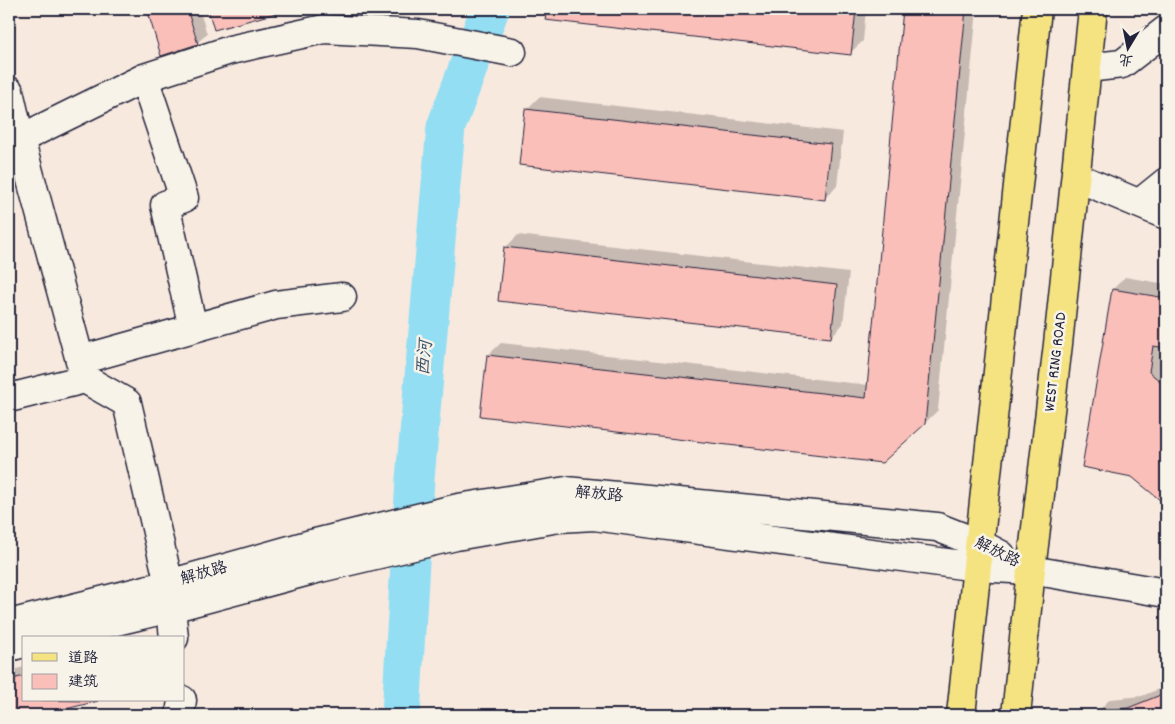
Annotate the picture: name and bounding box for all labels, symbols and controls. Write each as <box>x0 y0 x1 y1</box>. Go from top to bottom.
north arrow <box>1102 22 1152 72</box>
text: 北 <box>1117 48 1135 70</box>
street label: WEST RING ROAD <box>1038 311 1074 413</box>
water label: 西河 <box>412 336 440 377</box>
street label: 解放路 <box>574 481 624 509</box>
street label: 解放路 <box>970 532 1024 574</box>
street label: 解放路 <box>178 556 230 592</box>
legend <box>22 636 185 702</box>
text: 道路 <box>68 648 98 670</box>
text: 建筑 <box>68 672 98 694</box>

